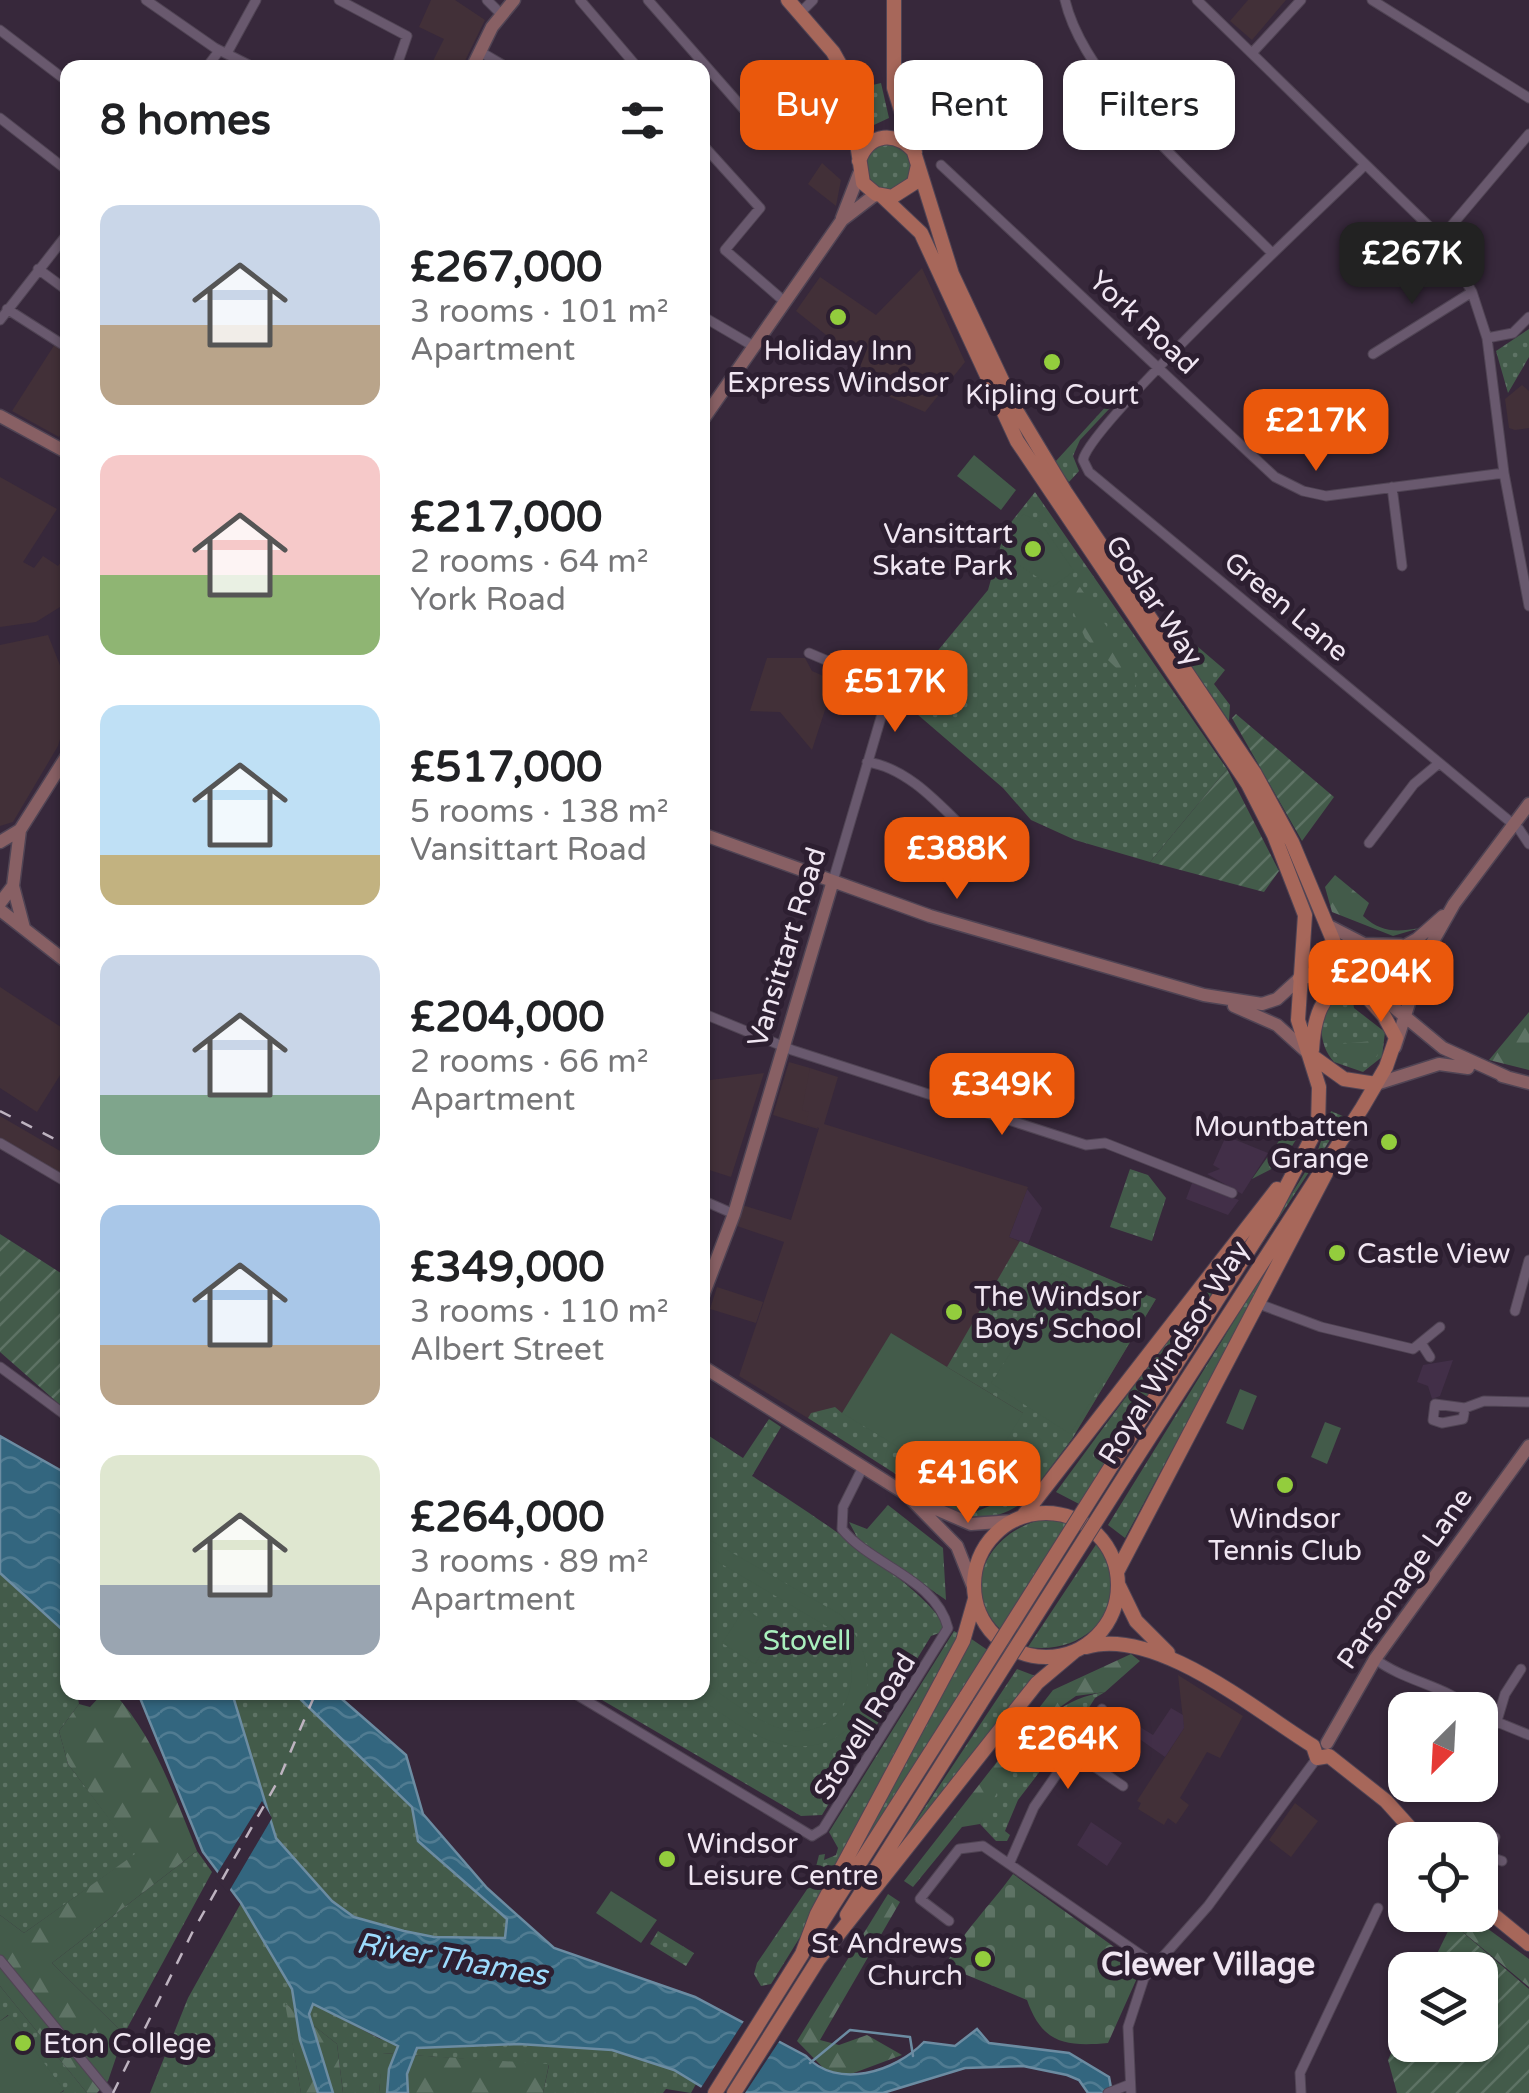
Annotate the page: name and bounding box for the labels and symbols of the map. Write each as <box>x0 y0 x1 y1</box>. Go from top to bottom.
pin: £267K <box>1342 222 1482 307</box>
street label: York Road <box>1082 264 1205 382</box>
marker: Holiday Inn Express Windsor <box>827 306 849 328</box>
place label: Holiday Inn Express Windsor <box>727 334 949 400</box>
marker: Kipling Court <box>1041 351 1063 373</box>
place label: Kipling Court <box>965 378 1139 412</box>
pin: £217K <box>1246 389 1386 474</box>
place label: Vansittart Skate Park <box>872 517 1013 583</box>
street label: Goslar Way <box>1098 529 1210 672</box>
marker: Vansittart Skate Park <box>1022 538 1044 560</box>
street label: Green Lane <box>1217 545 1356 669</box>
pin: £517K <box>825 650 965 735</box>
pin: £388K <box>887 817 1027 902</box>
street label: Vansittart Road <box>740 843 834 1051</box>
pin: £204K <box>1311 940 1451 1025</box>
pin: £349K <box>932 1053 1072 1138</box>
place label: Mountbatten Grange <box>1194 1110 1369 1176</box>
marker: Mountbatten Grange <box>1378 1131 1400 1153</box>
street label: Royal Windsor Way <box>1091 1234 1257 1471</box>
place label: Castle View <box>1357 1237 1510 1271</box>
marker: Castle View <box>1326 1242 1348 1264</box>
place label: The Windsor Boys' School <box>974 1280 1142 1346</box>
marker: The Windsor Boys' School <box>943 1301 965 1323</box>
pin: £416K <box>898 1441 1038 1526</box>
marker: Windsor Tennis Club <box>1274 1474 1296 1496</box>
street label: Parsonage Lane <box>1330 1481 1480 1676</box>
place label: Windsor Tennis Club <box>1208 1502 1362 1568</box>
park label: Stovell <box>763 1624 851 1658</box>
street label: Stovell Road <box>806 1647 923 1806</box>
north arrow <box>1388 1692 1498 1802</box>
pin: £264K <box>998 1707 1138 1792</box>
place label: Windsor Leisure Centre <box>687 1827 878 1893</box>
marker: Windsor Leisure Centre <box>656 1848 678 1870</box>
water label: River Thames <box>354 1925 553 1995</box>
place label: St Andrews Church <box>811 1927 963 1993</box>
district label: Clewer Village <box>1101 1946 1315 1984</box>
marker: St Andrews Church <box>972 1948 994 1970</box>
place label: Eton College <box>43 2027 212 2061</box>
marker: Eton College <box>12 2032 34 2054</box>

